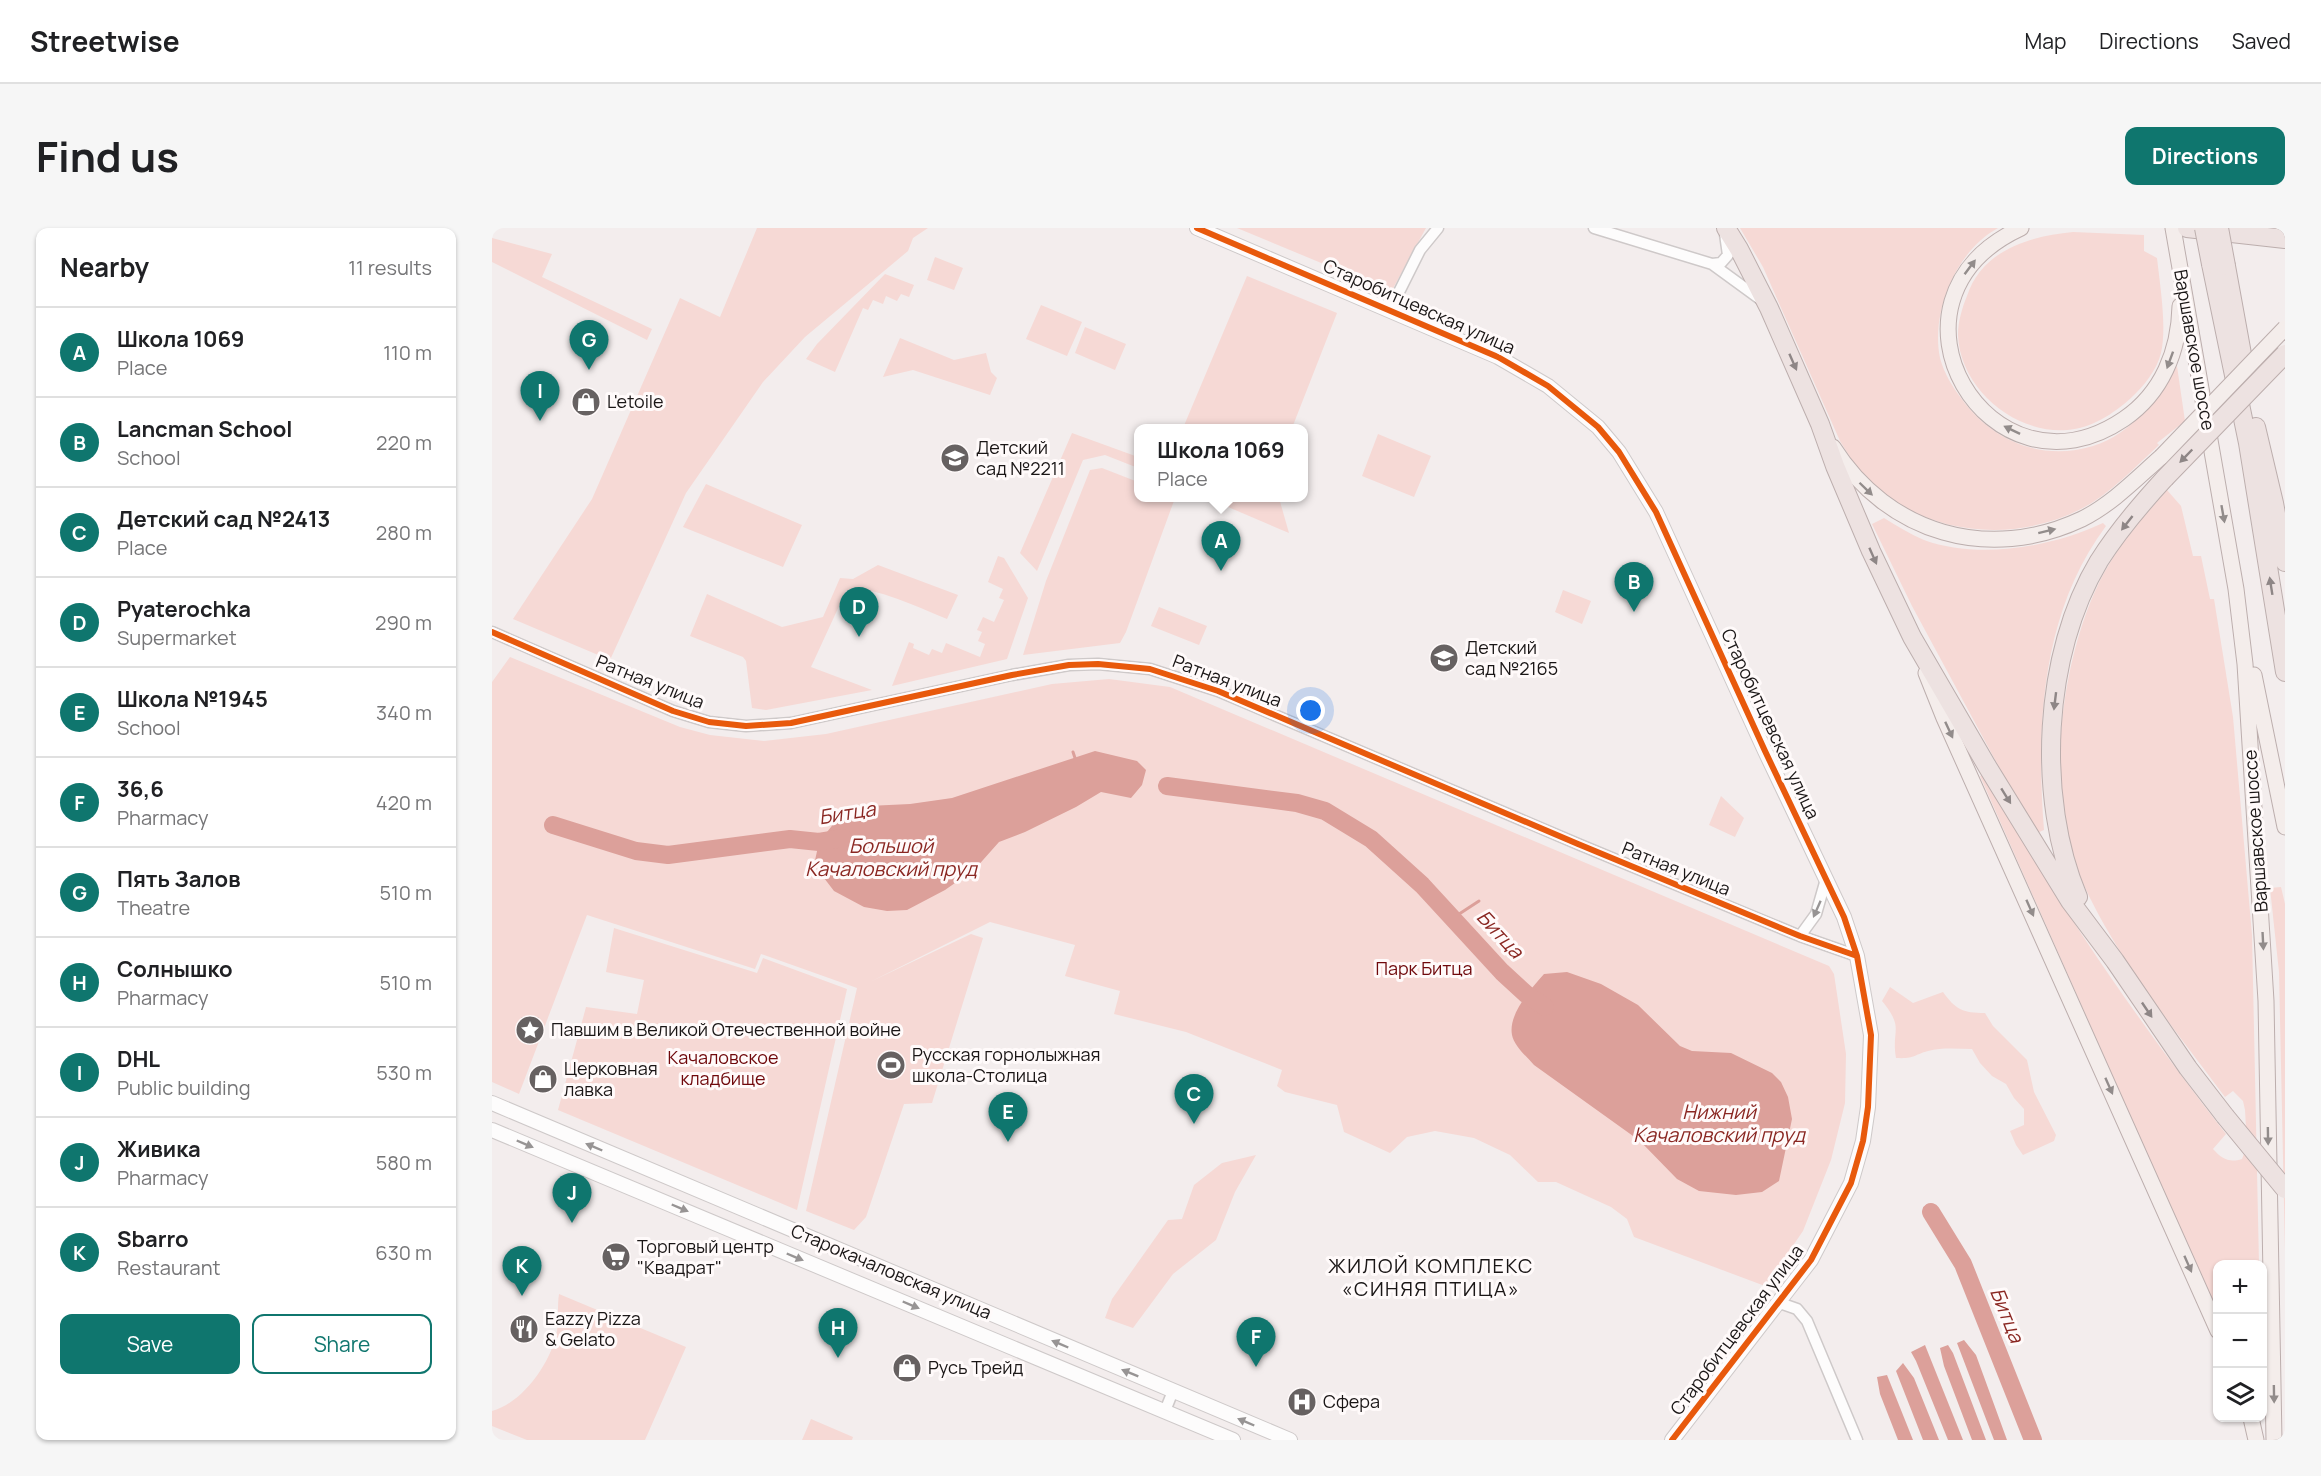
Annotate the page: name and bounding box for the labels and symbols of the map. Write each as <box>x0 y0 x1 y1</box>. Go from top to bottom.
street label: Старобитцевская улица <box>1320 253 1519 359</box>
one-way arrow <box>1964 259 1976 274</box>
street label: Варшавское шоссе <box>2169 268 2221 432</box>
pin: G <box>570 320 608 370</box>
one-way arrow <box>2165 351 2175 369</box>
one-way arrow <box>1788 353 1798 371</box>
pin: I <box>520 372 560 421</box>
shop icon: L'etoile <box>570 386 602 418</box>
place label: L'etoile <box>607 389 664 413</box>
one-way arrow <box>2004 426 2021 435</box>
place label: Детский сад №2211 <box>976 435 1065 480</box>
school or university icon: Детский сад №2211 <box>939 442 971 474</box>
one-way arrow <box>2179 449 2193 464</box>
one-way arrow <box>1858 481 1872 495</box>
one-way arrow <box>2219 504 2228 523</box>
one-way arrow <box>2121 515 2133 530</box>
pin: A <box>1202 522 1240 571</box>
one-way arrow <box>2038 525 2056 535</box>
one-way arrow <box>1869 548 1878 565</box>
pin: B <box>1614 562 1654 612</box>
one-way arrow <box>2266 577 2275 596</box>
pin: D <box>840 588 878 637</box>
street label: Старобитцевская улица <box>1716 625 1826 823</box>
place label: Детский сад №2165 <box>1465 635 1558 680</box>
school or university icon: Детский сад №2165 <box>1428 642 1460 674</box>
street label: Ратная улица <box>593 648 708 714</box>
street label: Ратная улица <box>1169 648 1285 712</box>
one-way arrow <box>2050 692 2060 711</box>
your location <box>1296 696 1325 725</box>
one-way arrow <box>1945 722 1954 739</box>
street label: Варшавское шоссе <box>2237 749 2273 913</box>
one-way arrow <box>2000 788 2011 804</box>
water label: Битца <box>817 795 878 830</box>
water label: Большой Качаловский пруд <box>805 832 979 882</box>
street label: Ратная улица <box>1619 835 1734 901</box>
one-way arrow <box>2025 899 2034 916</box>
one-way arrow <box>1812 901 1822 919</box>
water label: Битца <box>1471 904 1530 964</box>
one-way arrow <box>2259 931 2268 950</box>
park label: Парк Битца <box>1376 956 1472 980</box>
one-way arrow <box>2141 1002 2152 1018</box>
place icon: Павшим в Великой Отечественной войне <box>514 1014 546 1046</box>
place label: Павшим в Великой Отечественной войне <box>551 1017 901 1041</box>
place label: Русская горнолыжная школа-Столица <box>912 1042 1101 1087</box>
park label: Качаловское кладбище <box>668 1045 779 1090</box>
sports icon: Русская горнолыжная школа-Столица <box>875 1049 907 1081</box>
place label: Церковная лавка <box>564 1056 658 1101</box>
shop icon: Церковная лавка <box>527 1063 559 1095</box>
pin: C <box>1174 1074 1214 1124</box>
one-way arrow <box>2105 1077 2114 1095</box>
pin: E <box>988 1092 1028 1142</box>
water label: Нижний Качаловский пруд <box>1633 1098 1807 1148</box>
one-way arrow <box>2264 1126 2273 1145</box>
one-way arrow <box>516 1140 534 1149</box>
one-way arrow <box>585 1142 603 1152</box>
pin: J <box>552 1174 592 1223</box>
one-way arrow <box>671 1204 689 1213</box>
street label: Старокачаловская улица <box>787 1218 995 1324</box>
place label: Торговый центр "Квадрат" <box>637 1234 774 1279</box>
street label: Старобитцевская улица <box>1664 1239 1808 1419</box>
supermarket icon: Торговый центр "Квадрат" <box>600 1241 632 1273</box>
pin: K <box>502 1246 542 1296</box>
district label: ЖИЛОЙ КОМПЛЕКС «СИНЯЯ ПТИЦА» <box>1328 1252 1534 1302</box>
one-way arrow <box>786 1253 804 1262</box>
one-way arrow <box>2183 1256 2193 1274</box>
water label: Битца <box>1984 1283 2031 1347</box>
one-way arrow <box>902 1300 920 1310</box>
place label: Eazzy Pizza & Gelato <box>545 1306 641 1351</box>
pin: H <box>818 1308 858 1358</box>
restaurant icon: Eazzy Pizza & Gelato <box>508 1313 540 1345</box>
pin: F <box>1236 1318 1275 1367</box>
one-way arrow <box>1051 1339 1069 1348</box>
shop icon: Русь Трейд <box>891 1352 923 1384</box>
place label: Русь Трейд <box>928 1355 1023 1379</box>
one-way arrow <box>1120 1368 1138 1378</box>
one-way arrow <box>2269 1384 2278 1403</box>
hospital icon: Сфера <box>1286 1386 1318 1418</box>
place label: Сфера <box>1323 1389 1380 1413</box>
one-way arrow <box>1237 1417 1255 1426</box>

